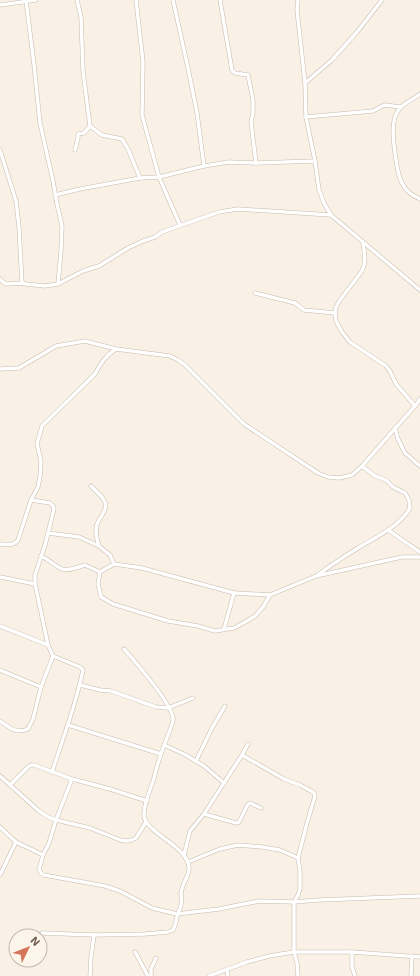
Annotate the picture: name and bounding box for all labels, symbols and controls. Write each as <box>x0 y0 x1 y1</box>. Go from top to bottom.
north arrow <box>8 928 48 968</box>
text: N <box>28 933 43 948</box>

